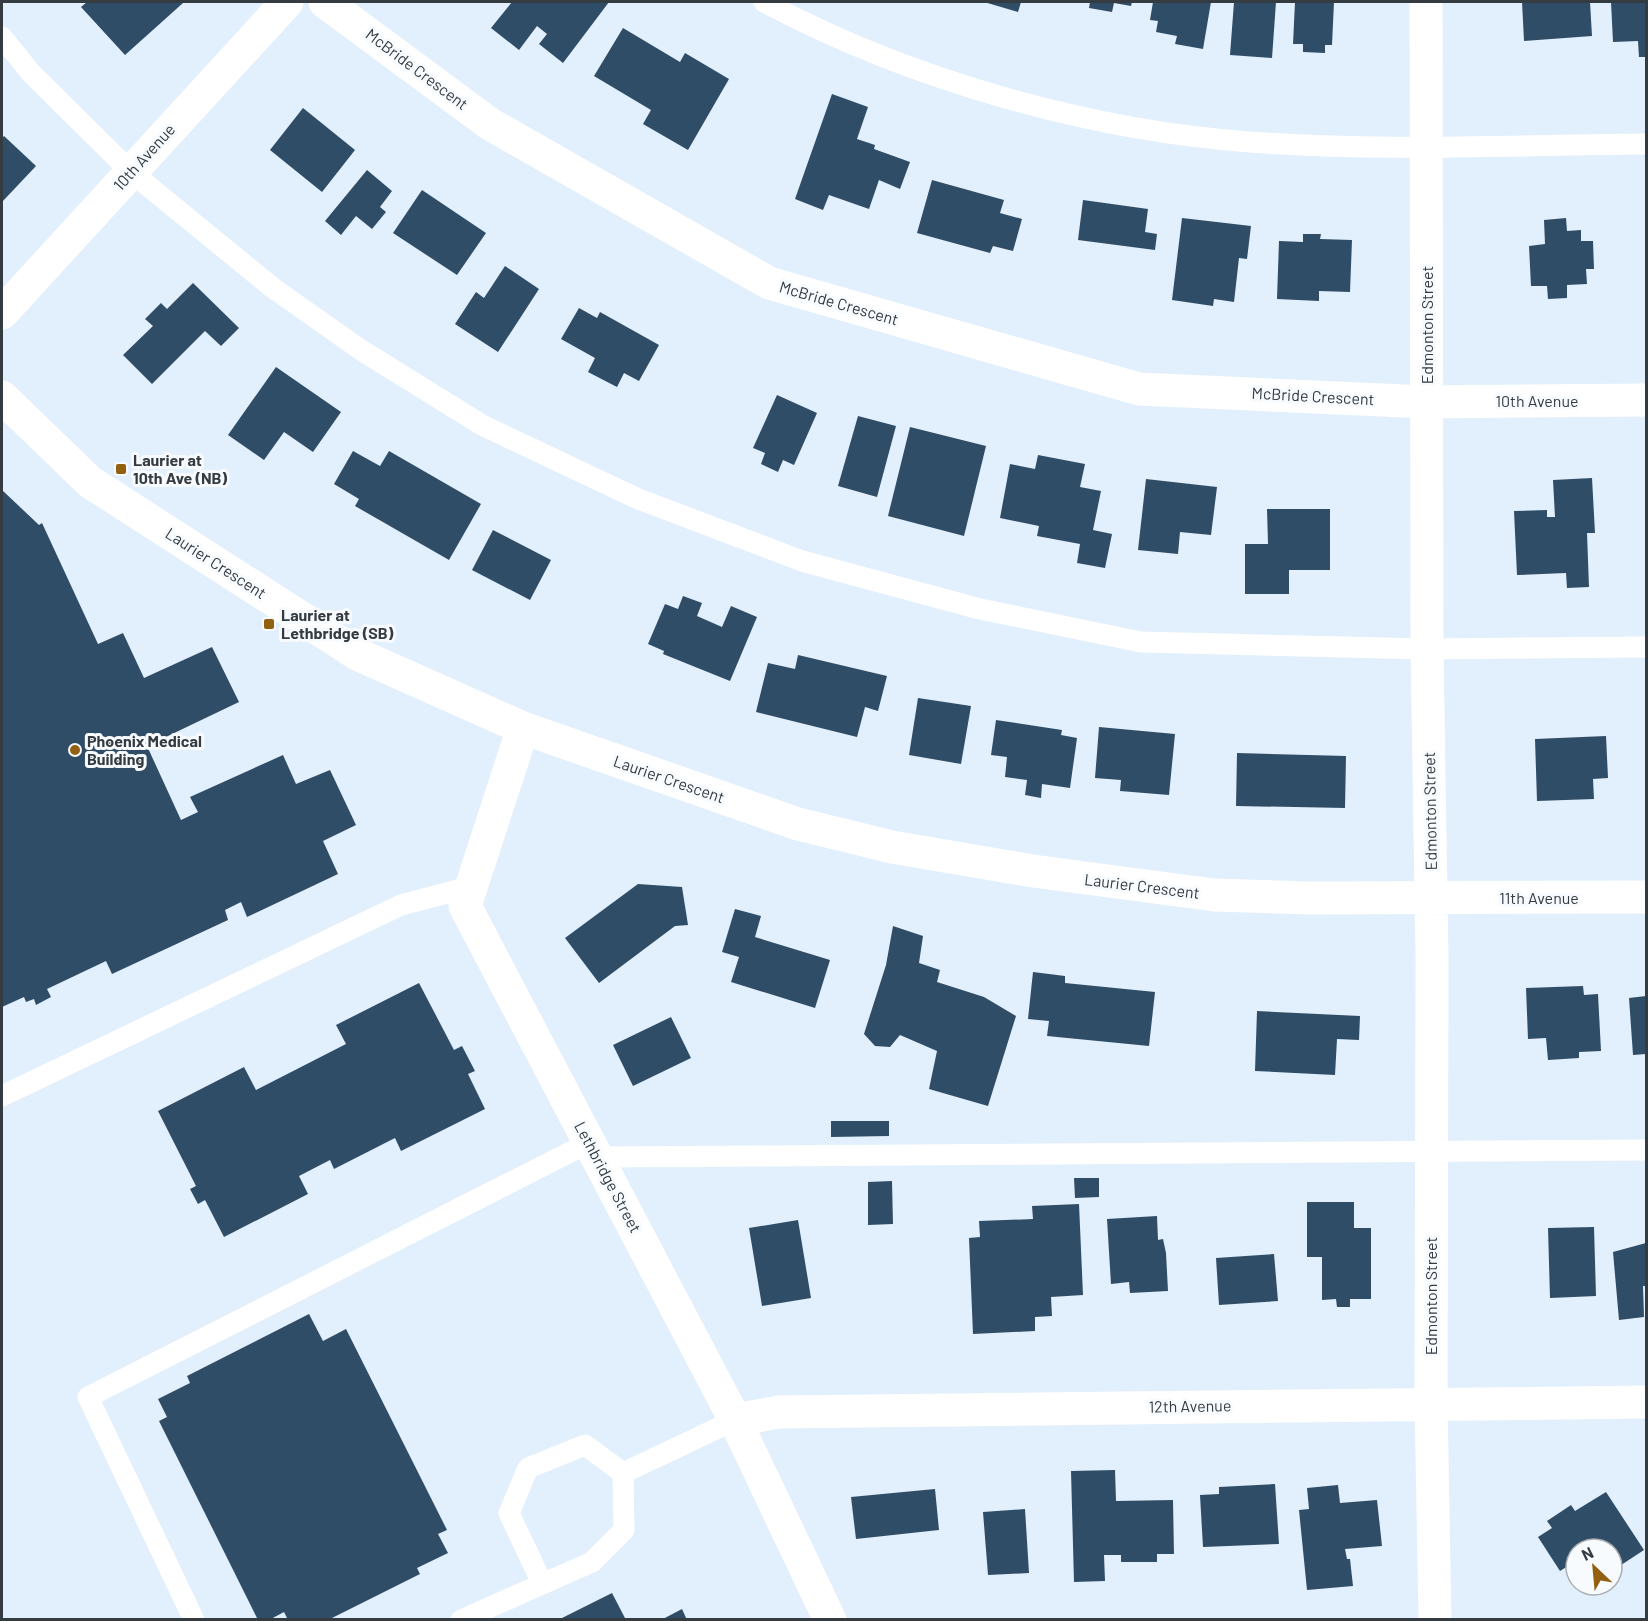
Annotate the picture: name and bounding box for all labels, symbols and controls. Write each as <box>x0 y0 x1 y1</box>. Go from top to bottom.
street label: McBride Crescent <box>362 24 472 113</box>
street label: 10th Avenue <box>109 119 179 194</box>
street label: Edmonton Street <box>1417 266 1436 384</box>
street label: McBride Crescent <box>777 276 901 329</box>
street label: McBride Crescent <box>1251 383 1375 408</box>
street label: 10th Avenue <box>1495 391 1579 410</box>
place label: Laurier at 10th Ave (NB) <box>133 450 227 487</box>
marker: Laurier at 10th Ave (NB) <box>114 462 128 476</box>
street label: Laurier Crescent <box>162 523 270 602</box>
place label: Laurier at Lethbridge (SB) <box>281 605 394 642</box>
marker: Laurier at Lethbridge (SB) <box>262 617 276 631</box>
place label: Phoenix Medical Building <box>87 731 202 768</box>
marker: Phoenix Medical Building <box>68 743 82 757</box>
street label: Laurier Crescent <box>611 751 727 806</box>
street label: Edmonton Street <box>1419 752 1440 871</box>
street label: Laurier Crescent <box>1083 869 1201 902</box>
street label: 11th Avenue <box>1499 888 1579 907</box>
street label: Lethbridge Street <box>571 1118 646 1236</box>
street label: Edmonton Street <box>1421 1237 1440 1355</box>
street label: 12th Avenue <box>1148 1395 1231 1416</box>
north arrow <box>1564 1537 1624 1597</box>
text: N <box>1578 1542 1596 1564</box>

